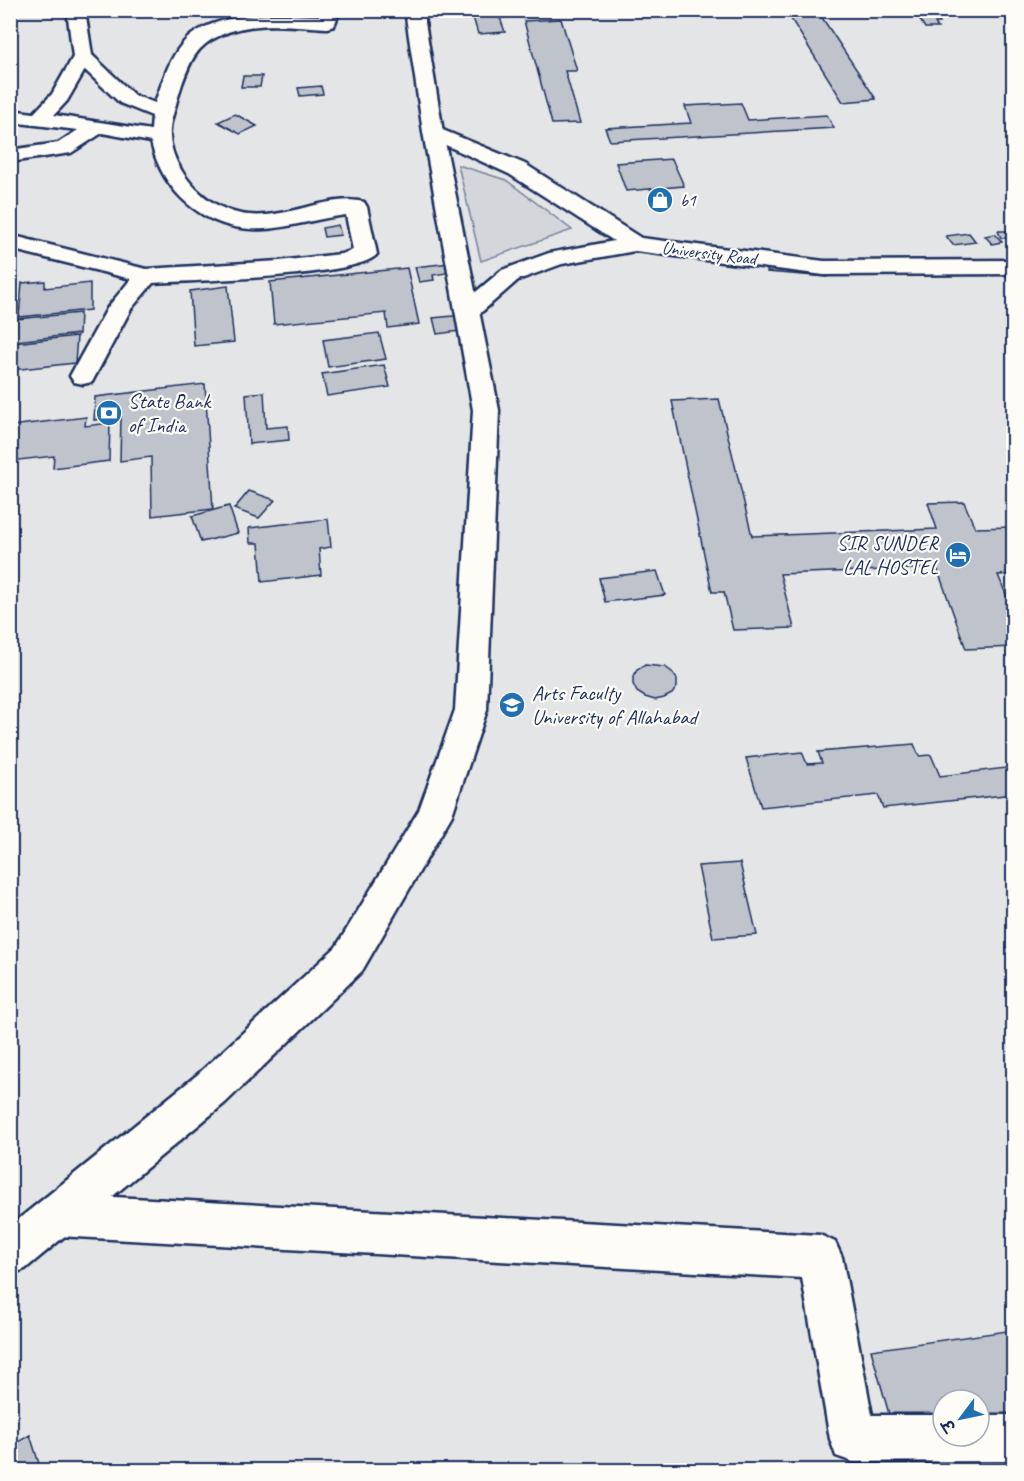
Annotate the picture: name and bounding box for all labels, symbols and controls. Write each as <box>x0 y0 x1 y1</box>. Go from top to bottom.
shop icon: b1 <box>645 185 675 215</box>
place label: b1 <box>680 189 697 211</box>
street label: University Road <box>661 236 760 270</box>
place label: State Bank of India <box>128 388 212 438</box>
bank icon: State Bank of India <box>94 398 124 428</box>
place label: SIR SUNDER LAL HOSTEL <box>837 530 940 580</box>
hotel icon: SIR SUNDER LAL HOSTEL <box>943 540 973 570</box>
place label: Arts Faculty University of Allahabad <box>532 680 699 730</box>
school or university icon: Arts Faculty University of Allahabad <box>497 690 527 720</box>
north arrow <box>931 1388 991 1448</box>
text: उ <box>937 1414 961 1437</box>

